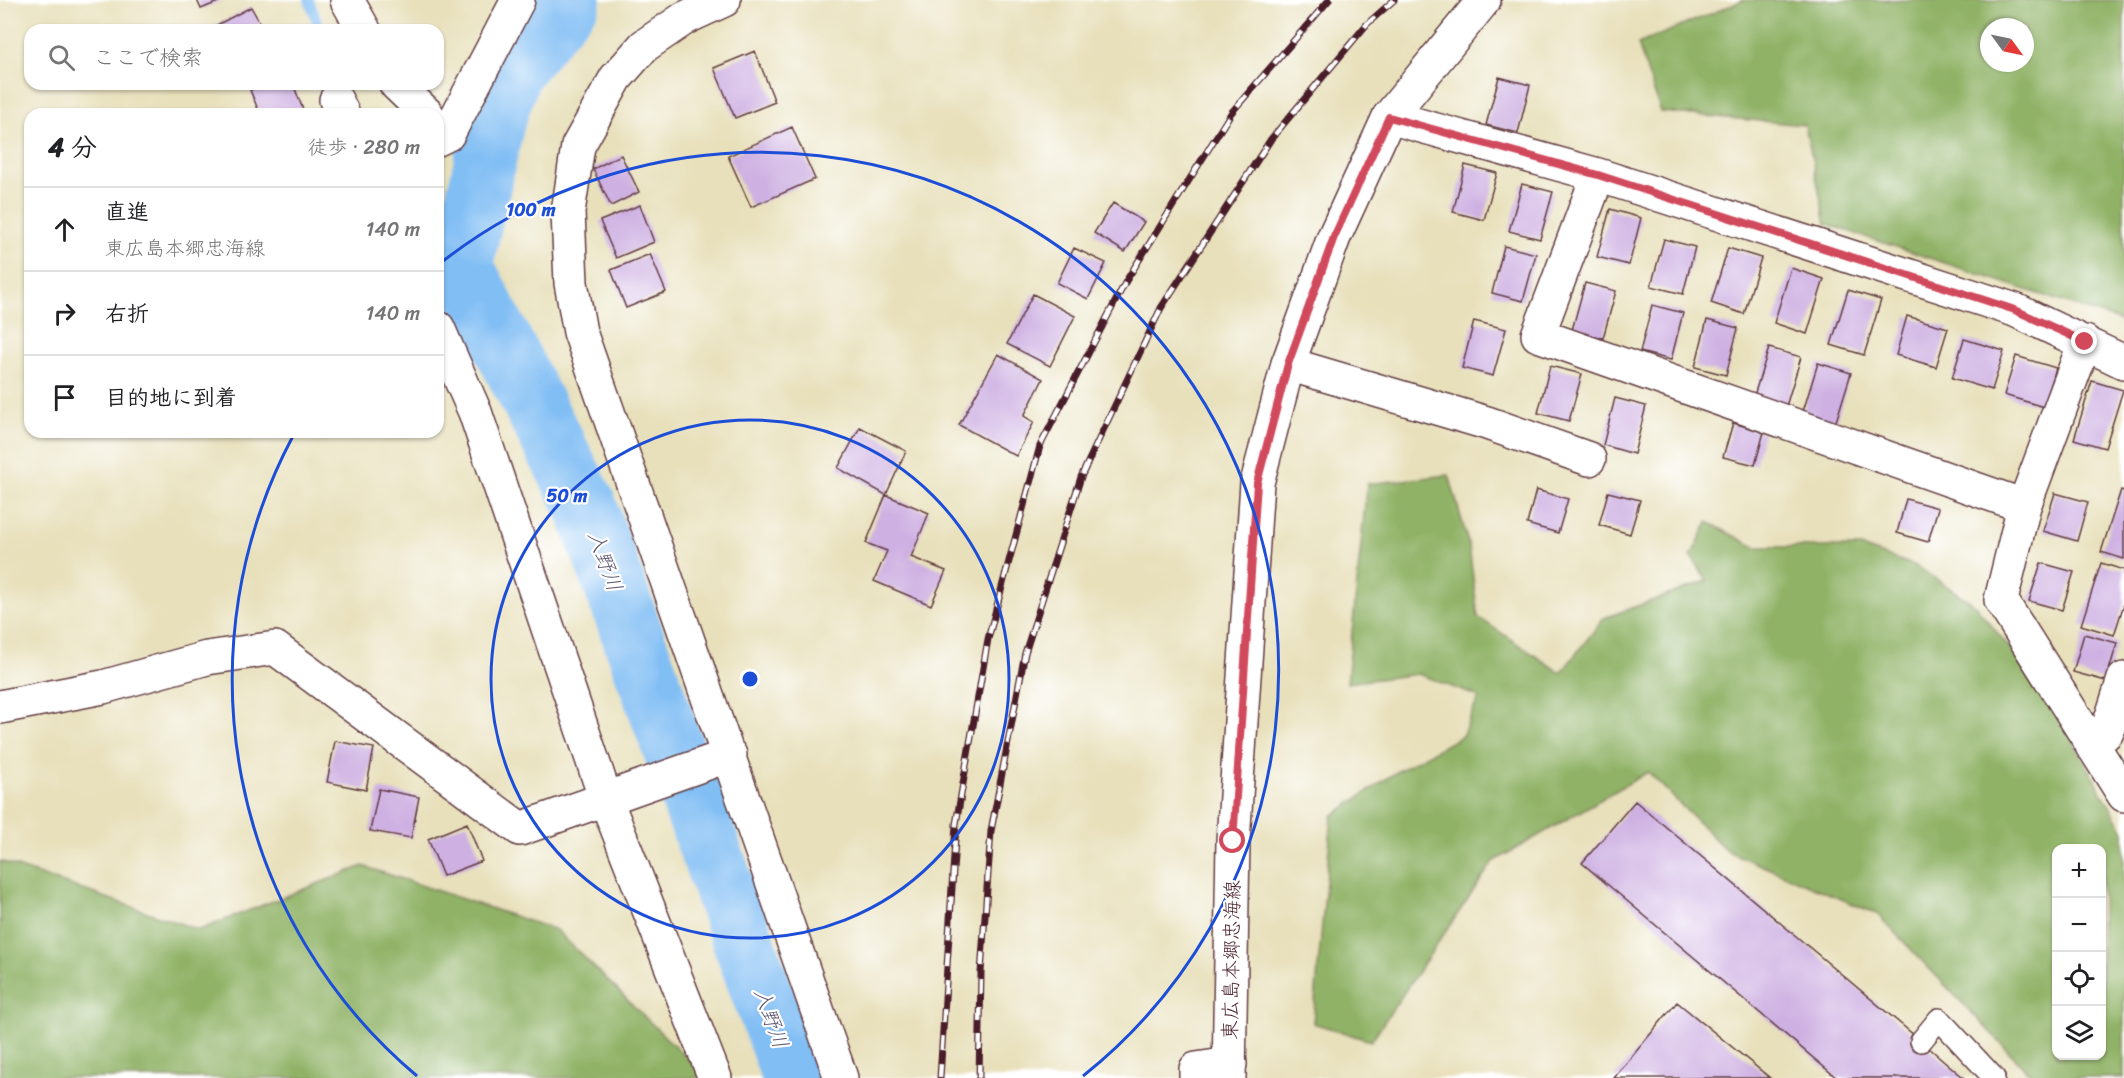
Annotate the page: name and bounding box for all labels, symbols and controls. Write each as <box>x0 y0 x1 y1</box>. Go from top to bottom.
north arrow <box>1980 18 2034 72</box>
search box <box>24 24 444 90</box>
text: ここで検索 <box>93 38 203 77</box>
icon: search <box>45 41 78 74</box>
text: 4 分 <box>48 124 97 170</box>
text: 徒歩 · 280 m <box>307 130 420 165</box>
text: 直進 <box>105 192 149 231</box>
text: 100 m <box>507 194 556 226</box>
text: 140 m <box>366 212 420 247</box>
icon: ahead <box>48 213 81 246</box>
text: 東広島本郷忠海線 <box>105 231 265 266</box>
text: 右折 <box>105 294 149 333</box>
text: 140 m <box>366 296 420 331</box>
icon: right <box>48 297 81 330</box>
route end <box>2071 328 2097 354</box>
text: 目的地に到着 <box>105 378 237 417</box>
icon: arrive <box>48 381 81 414</box>
text: 50 m <box>547 480 588 512</box>
water label: 入野川 <box>576 525 634 597</box>
centre of rings <box>740 669 760 689</box>
route start <box>1219 827 1245 853</box>
map controls <box>2052 844 2106 1060</box>
button: + <box>2052 844 2106 898</box>
street label: 東広島本郷忠海線 <box>1213 880 1250 1040</box>
button: − <box>2052 898 2106 952</box>
button: locate <box>2052 952 2106 1006</box>
water label: 入野川 <box>742 982 800 1054</box>
button: layers <box>2052 1006 2106 1060</box>

